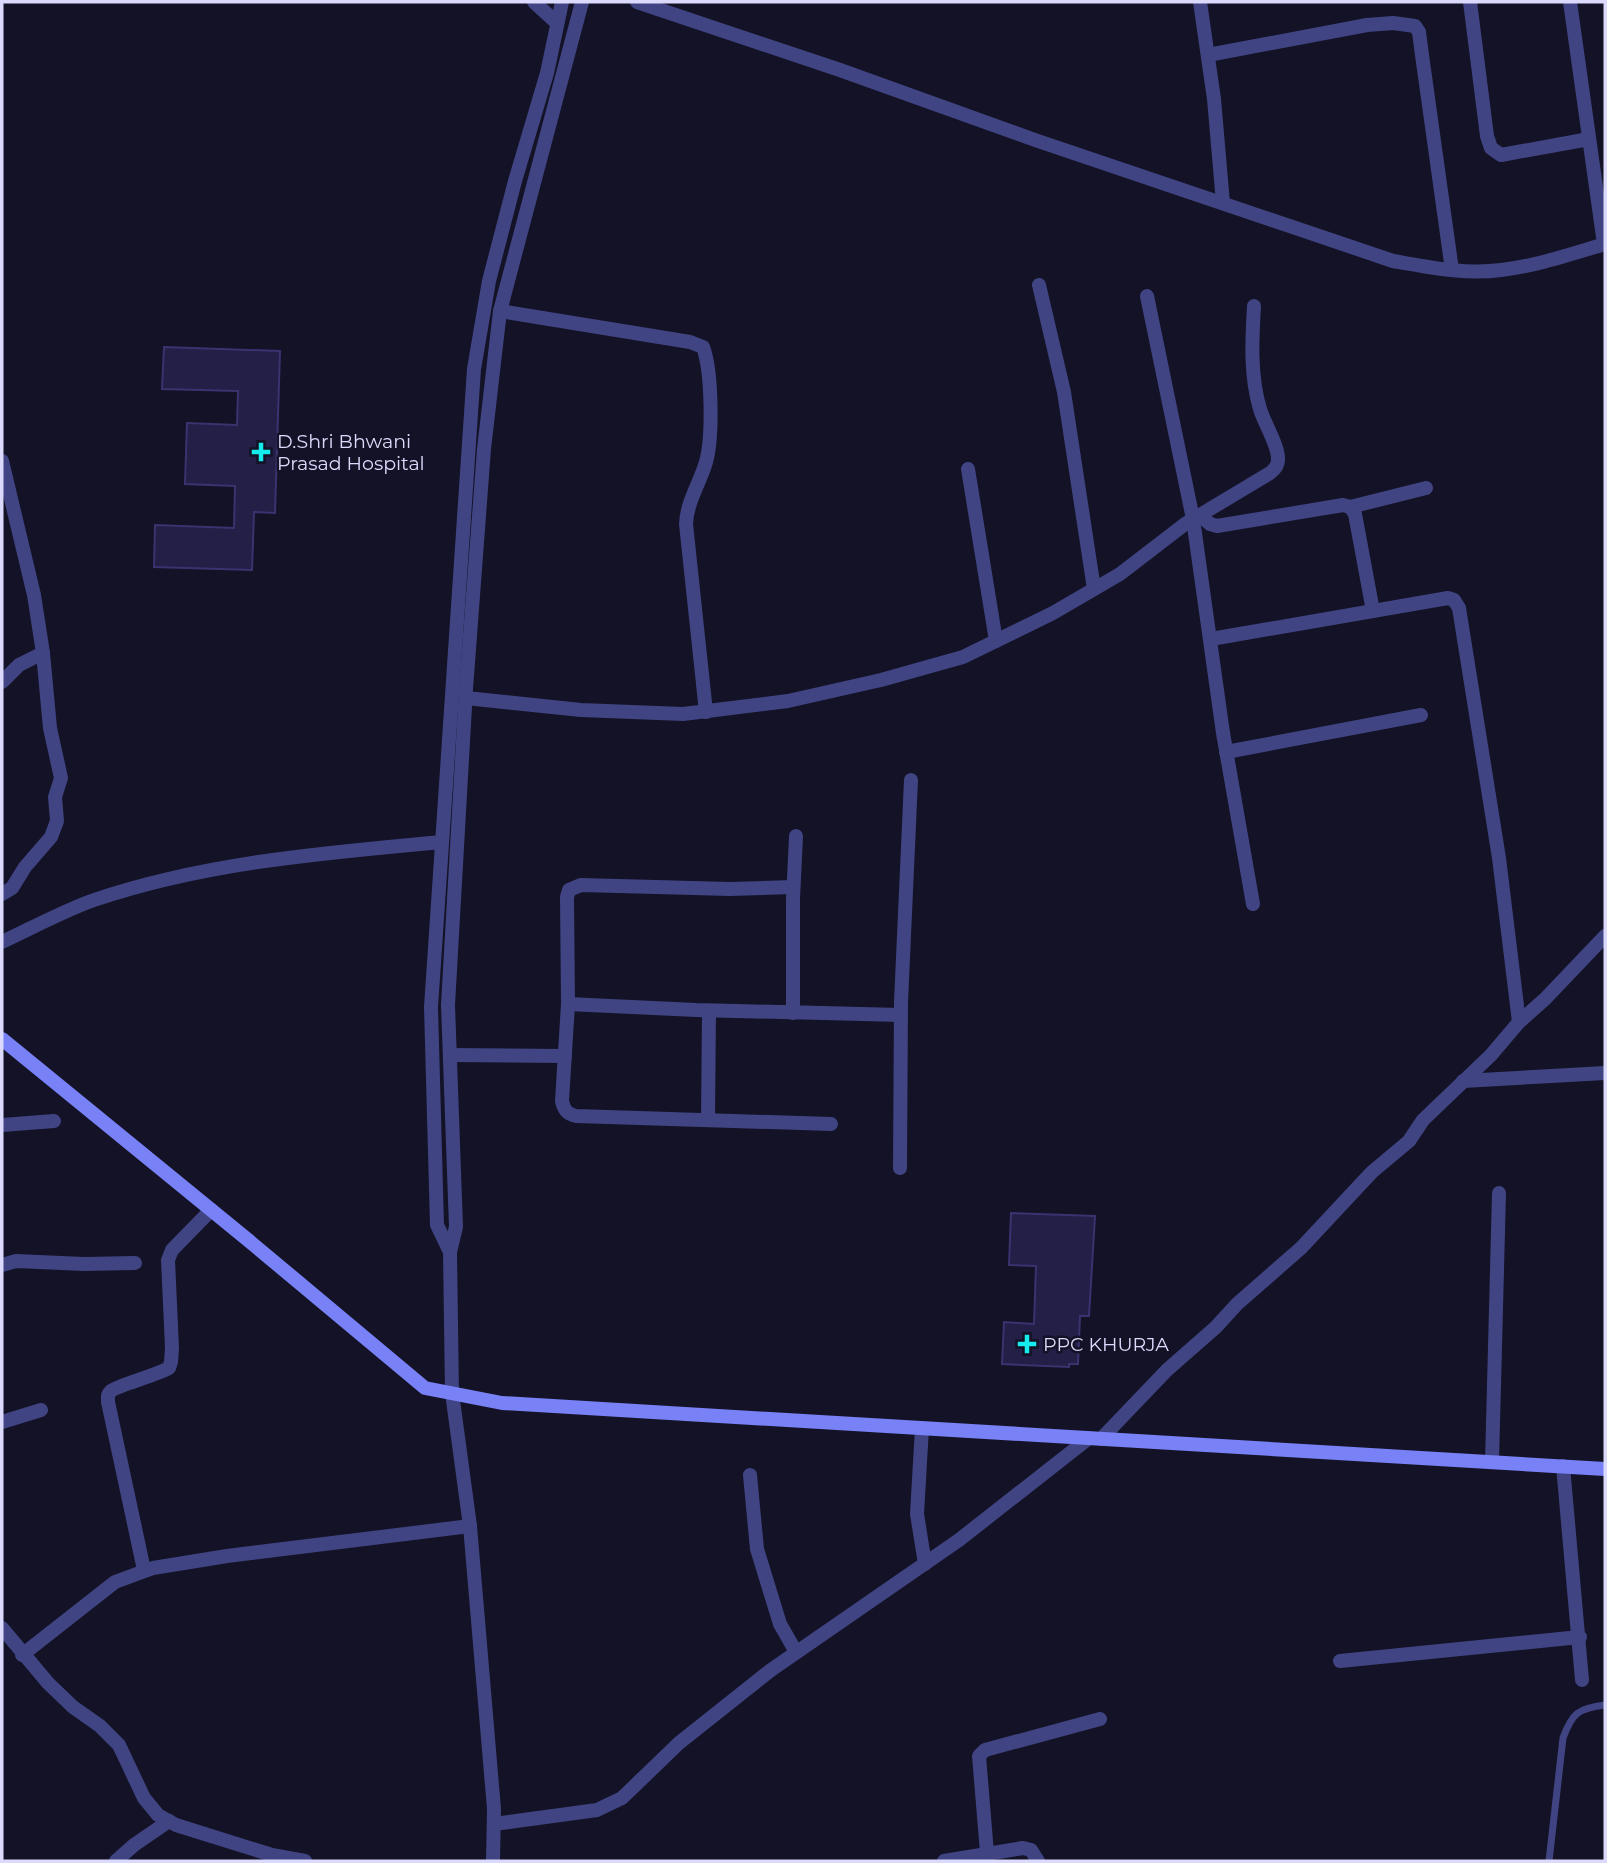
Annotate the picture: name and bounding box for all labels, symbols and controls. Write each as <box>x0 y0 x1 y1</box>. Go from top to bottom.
place label: D.Shri Bhwani Prasad Hospital <box>277 430 425 475</box>
marker: D.Shri Bhwani Prasad Hospital <box>251 442 271 462</box>
place label: PPC KHURJA <box>1043 1333 1169 1356</box>
marker: PPC KHURJA <box>1017 1334 1037 1354</box>

